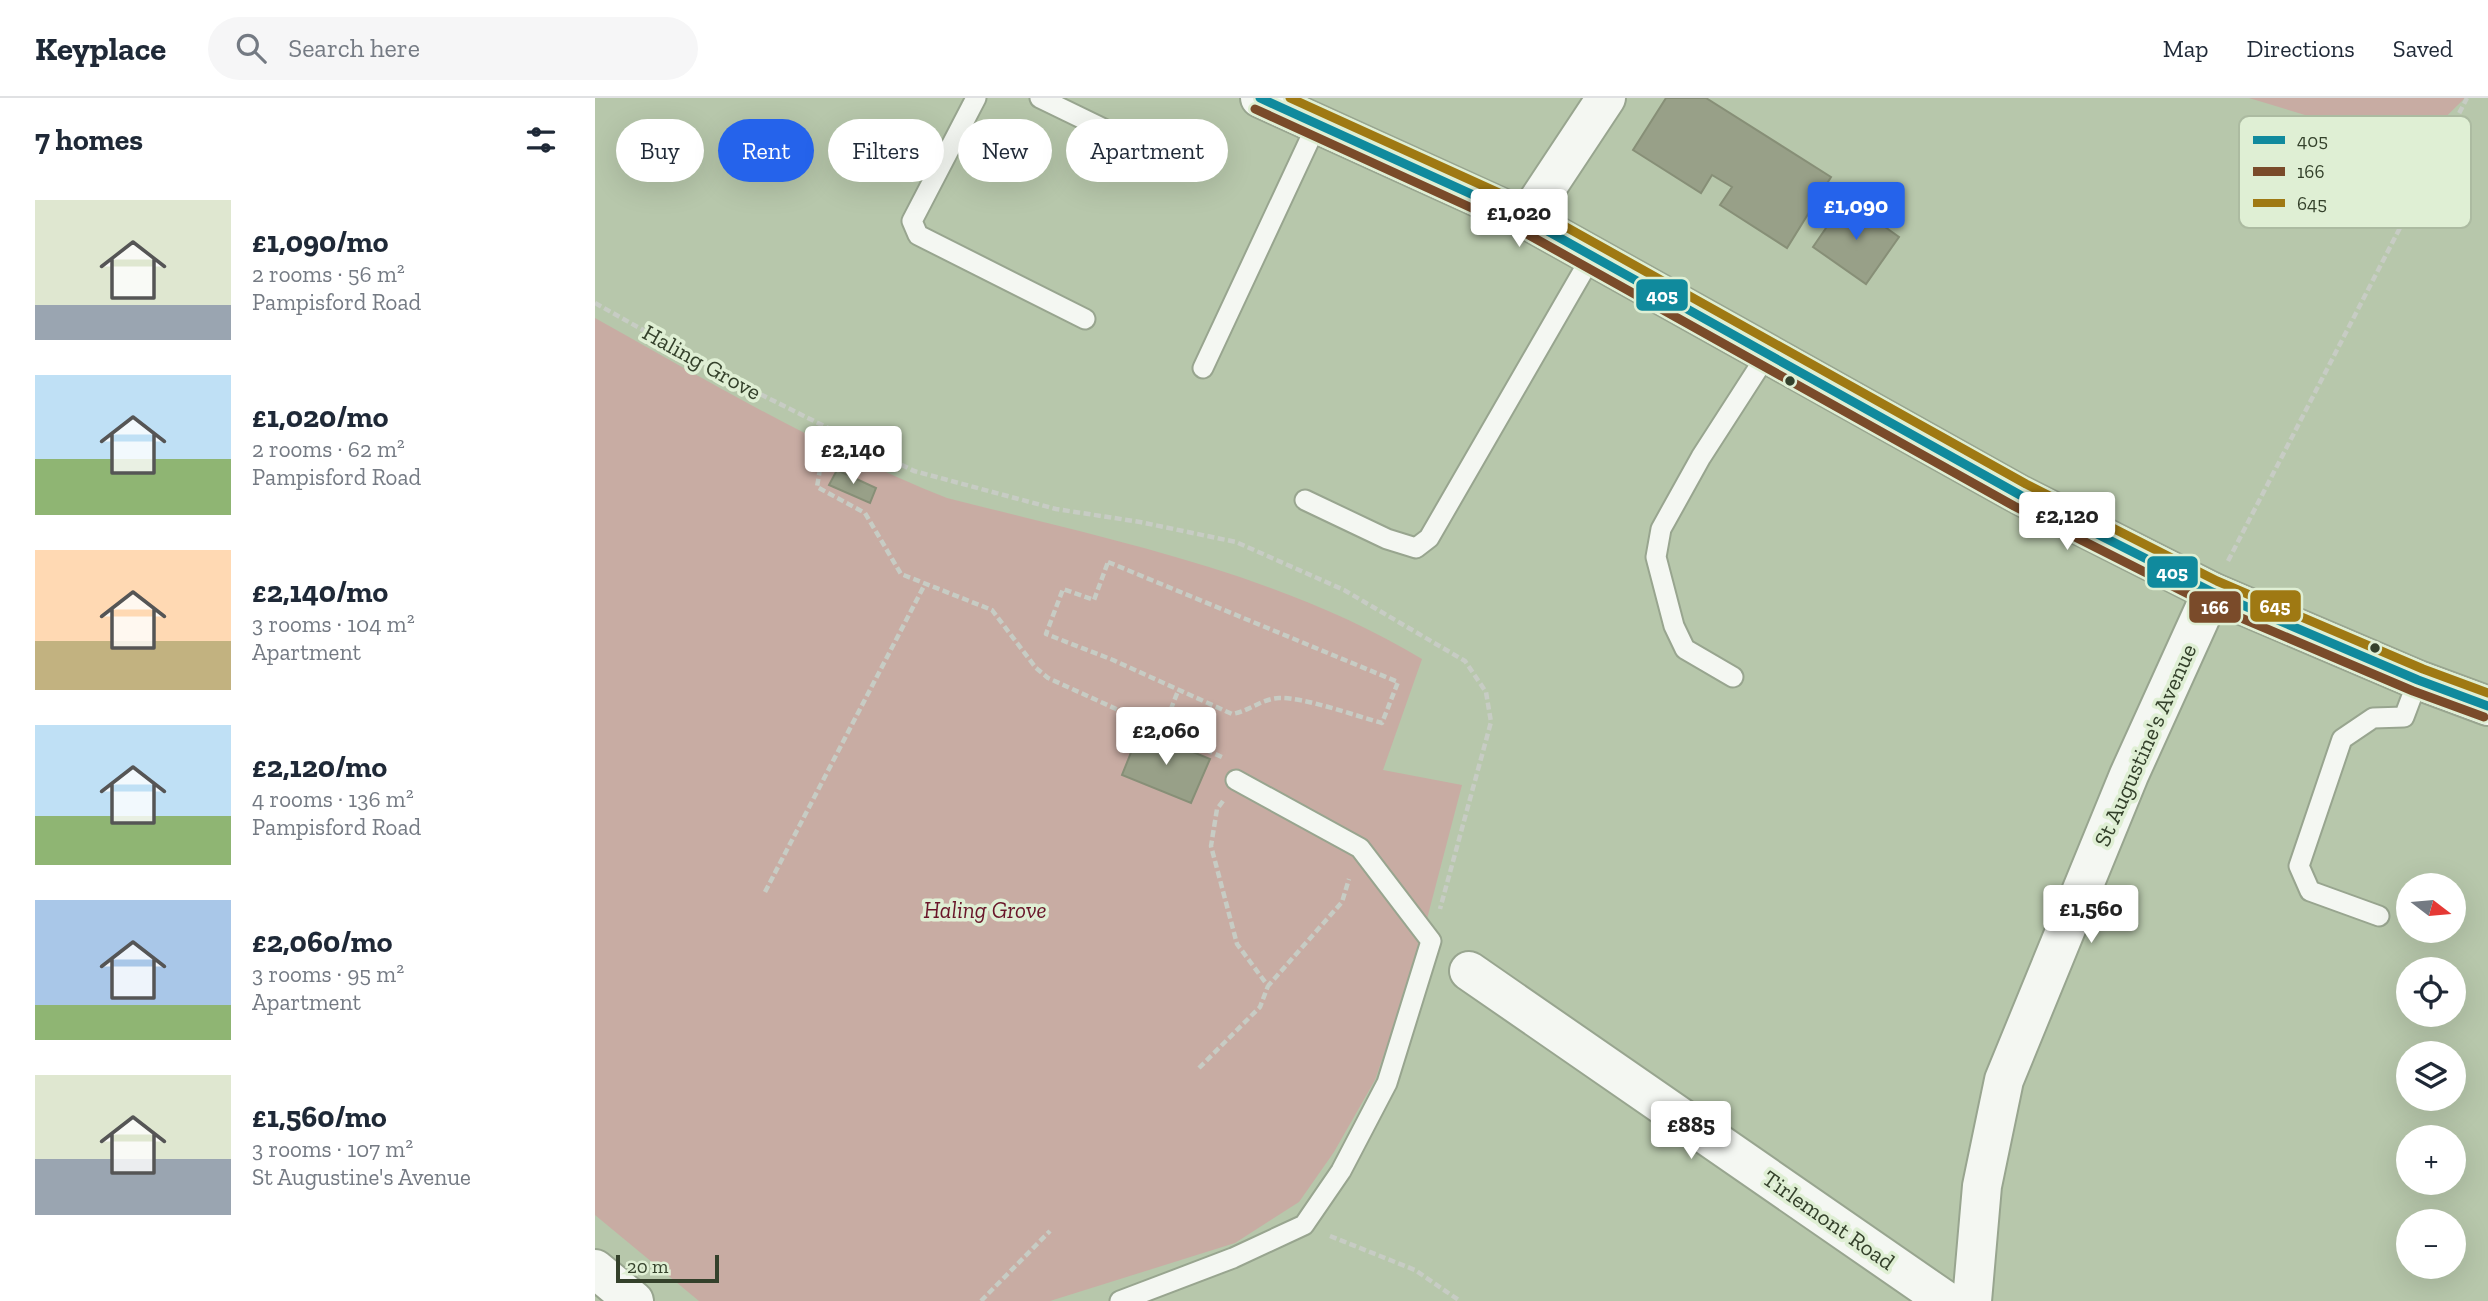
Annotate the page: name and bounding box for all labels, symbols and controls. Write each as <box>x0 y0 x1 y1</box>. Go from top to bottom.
search box <box>208 17 698 80</box>
text: Keyplace <box>35 29 166 68</box>
icon: search <box>232 29 270 67</box>
text: Search here <box>288 32 420 64</box>
text: Map <box>2163 34 2209 63</box>
text: Directions <box>2247 34 2355 63</box>
text: Saved <box>2393 34 2453 63</box>
legend <box>2239 116 2471 228</box>
chip: Buy <box>616 119 704 182</box>
chip: Rent <box>718 119 814 182</box>
chip: Filters <box>828 119 944 182</box>
chip: New <box>958 119 1052 182</box>
chip: Apartment <box>1066 119 1228 182</box>
icon: filters <box>522 121 560 159</box>
text: 7 homes <box>35 122 143 158</box>
text: 405 <box>2297 129 2328 152</box>
text: 166 <box>2297 160 2325 183</box>
pin: £1,090 <box>1799 183 1913 242</box>
pin: £1,020 <box>1462 190 1576 249</box>
text: £1,090 <box>1824 191 1888 219</box>
text: 645 <box>2297 192 2327 215</box>
text: £1,020 <box>1487 198 1551 226</box>
text: £1,090/mo <box>252 224 388 260</box>
icon: home <box>91 228 175 312</box>
text: 2 rooms · 56 m² <box>252 260 405 288</box>
line badge: 405 <box>1635 278 1689 312</box>
text: 405 <box>1646 284 1678 307</box>
text: Pampisford Road <box>252 288 421 316</box>
street label: Haling Grove <box>638 318 766 406</box>
unlabelled marker <box>1783 374 1797 388</box>
text: £1,020/mo <box>252 399 388 435</box>
icon: home <box>91 403 175 487</box>
pin: £2,140 <box>796 426 910 486</box>
text: 2 rooms · 62 m² <box>252 435 405 463</box>
text: £2,140 <box>821 435 885 463</box>
text: Pampisford Road <box>252 463 421 491</box>
pin: £2,120 <box>2010 492 2124 552</box>
text: £2,120 <box>2035 501 2099 529</box>
line badge: 405 <box>2146 555 2199 589</box>
text: 405 <box>2156 561 2188 584</box>
text: £2,140/mo <box>252 574 388 610</box>
icon: home <box>91 578 175 662</box>
line badge: 645 <box>2249 589 2302 623</box>
line badge: 166 <box>2188 590 2242 624</box>
text: 645 <box>2260 595 2291 618</box>
text: 166 <box>2201 596 2229 619</box>
text: 3 rooms · 104 m² <box>252 610 415 638</box>
text: Apartment <box>252 638 361 666</box>
street label: St Augustine's Avenue <box>2088 639 2202 851</box>
unlabelled marker <box>2368 641 2382 655</box>
pin: £2,060 <box>1109 708 1223 767</box>
text: £2,060 <box>1132 716 1200 744</box>
text: £2,120/mo <box>252 749 387 785</box>
icon: home <box>91 753 175 837</box>
text: 4 rooms · 136 m² <box>252 785 414 813</box>
text: Pampisford Road <box>252 813 421 841</box>
north arrow <box>2396 873 2466 943</box>
map controls <box>2396 873 2466 1279</box>
pin: £1,560 <box>2034 886 2148 945</box>
text: £1,560 <box>2059 894 2123 922</box>
park label: Haling Grove <box>923 896 1047 924</box>
text: £2,060/mo <box>252 924 392 960</box>
icon: home <box>91 928 175 1012</box>
button: locate <box>2396 957 2466 1027</box>
text: 3 rooms · 95 m² <box>252 960 404 988</box>
text: Apartment <box>252 988 361 1016</box>
button: layers <box>2396 1041 2466 1111</box>
text: £1,560/mo <box>252 1099 387 1135</box>
pin: £885 <box>1650 1102 1732 1161</box>
icon: home <box>91 1103 175 1187</box>
text: £885 <box>1667 1110 1715 1138</box>
button: + <box>2396 1125 2466 1195</box>
text: 3 rooms · 107 m² <box>252 1135 413 1163</box>
text: St Augustine's Avenue <box>252 1163 471 1191</box>
street label: Tirlemont Road <box>1757 1164 1901 1276</box>
button: − <box>2396 1209 2466 1279</box>
scale bar <box>616 1252 719 1284</box>
text: 20 m <box>627 1255 668 1278</box>

